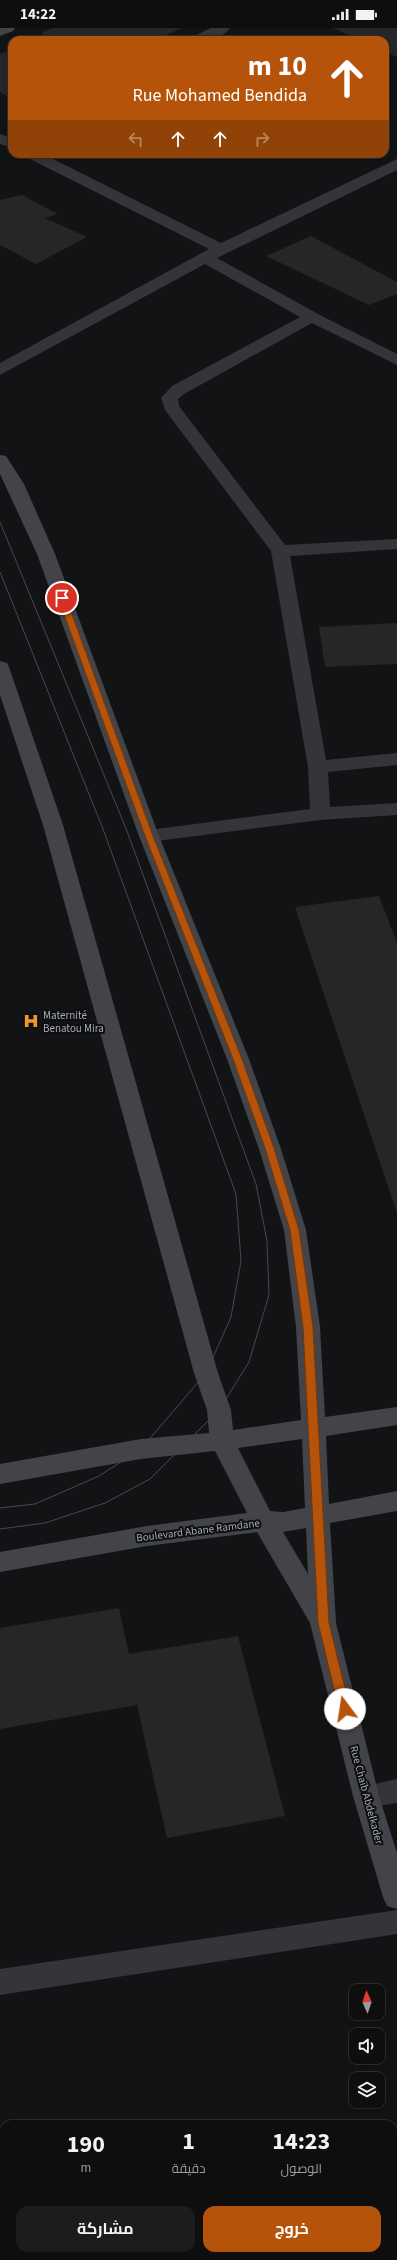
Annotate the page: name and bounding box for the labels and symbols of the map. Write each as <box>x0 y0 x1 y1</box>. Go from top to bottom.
pin <box>45 581 79 615</box>
place label: Maternité Benatou Mira <box>43 1008 104 1036</box>
hospital icon: Maternité Benatou Mira <box>22 1012 40 1030</box>
street label: Boulevard Abane Ramdane <box>135 1515 261 1546</box>
position arrow <box>324 1688 366 1730</box>
street label: Rue Chaïb Abdelkader <box>346 1744 387 1846</box>
north arrow <box>349 1984 385 2020</box>

